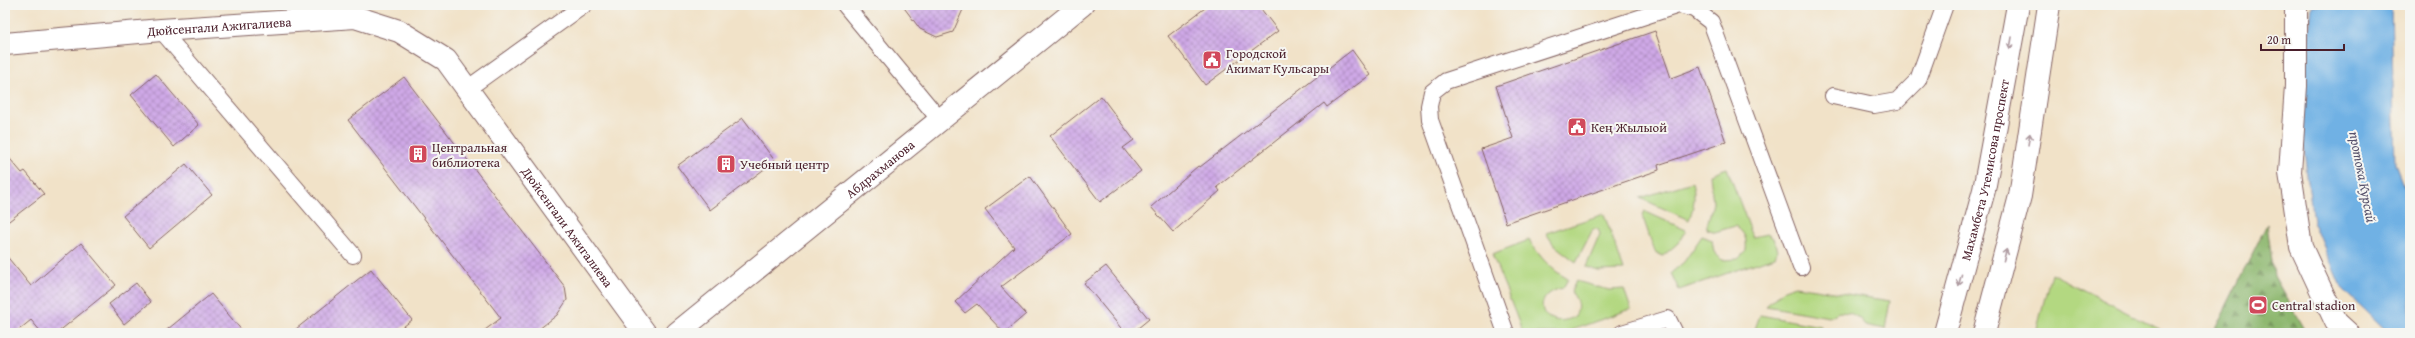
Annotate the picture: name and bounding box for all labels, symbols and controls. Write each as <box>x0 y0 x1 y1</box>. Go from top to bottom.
street label: Дюйсенгали Ажигалиева <box>145 12 293 41</box>
scale bar <box>2261 26 2344 52</box>
text: 20 m <box>2267 31 2291 48</box>
one-way arrow <box>2006 36 2014 49</box>
place label: Городской Акимат Кульсары <box>1226 44 1329 78</box>
public building icon: Городской Акимат Кульсары <box>1201 49 1223 71</box>
street label: Махамбета Утемисова проспект <box>1956 77 2014 263</box>
public building icon: Кең Жылыой <box>1566 116 1588 138</box>
place label: Кең Жылыой <box>1591 118 1667 137</box>
water label: протока Курсай <box>2344 130 2382 224</box>
one-way arrow <box>2025 133 2033 146</box>
street label: Абдрахманова <box>841 135 919 202</box>
place label: Центральная библиотека <box>432 138 508 172</box>
building icon: Центральная библиотека <box>407 143 429 165</box>
building icon: Учебный центр <box>715 153 737 175</box>
place label: Учебный центр <box>740 155 829 174</box>
street label: Дюйсенгали Ажигалиева <box>517 162 618 292</box>
one-way arrow <box>2002 248 2009 261</box>
one-way arrow <box>1955 273 1963 286</box>
sports icon: Central stadion <box>2247 294 2269 316</box>
place label: Central stadion <box>2272 296 2356 315</box>

